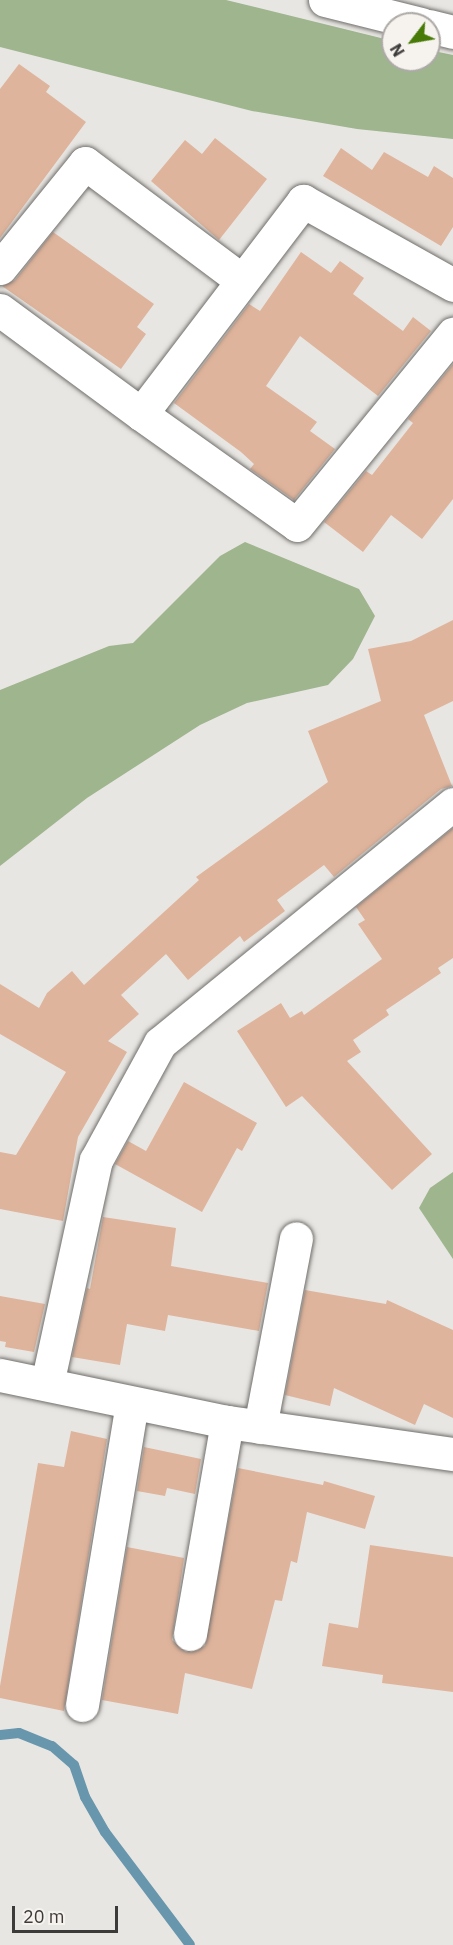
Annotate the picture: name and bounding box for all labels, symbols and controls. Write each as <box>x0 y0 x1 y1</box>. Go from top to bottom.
north arrow <box>381 12 441 72</box>
text: N <box>386 40 409 60</box>
scale bar <box>15 1894 122 1932</box>
text: 20 m <box>23 1905 65 1928</box>

